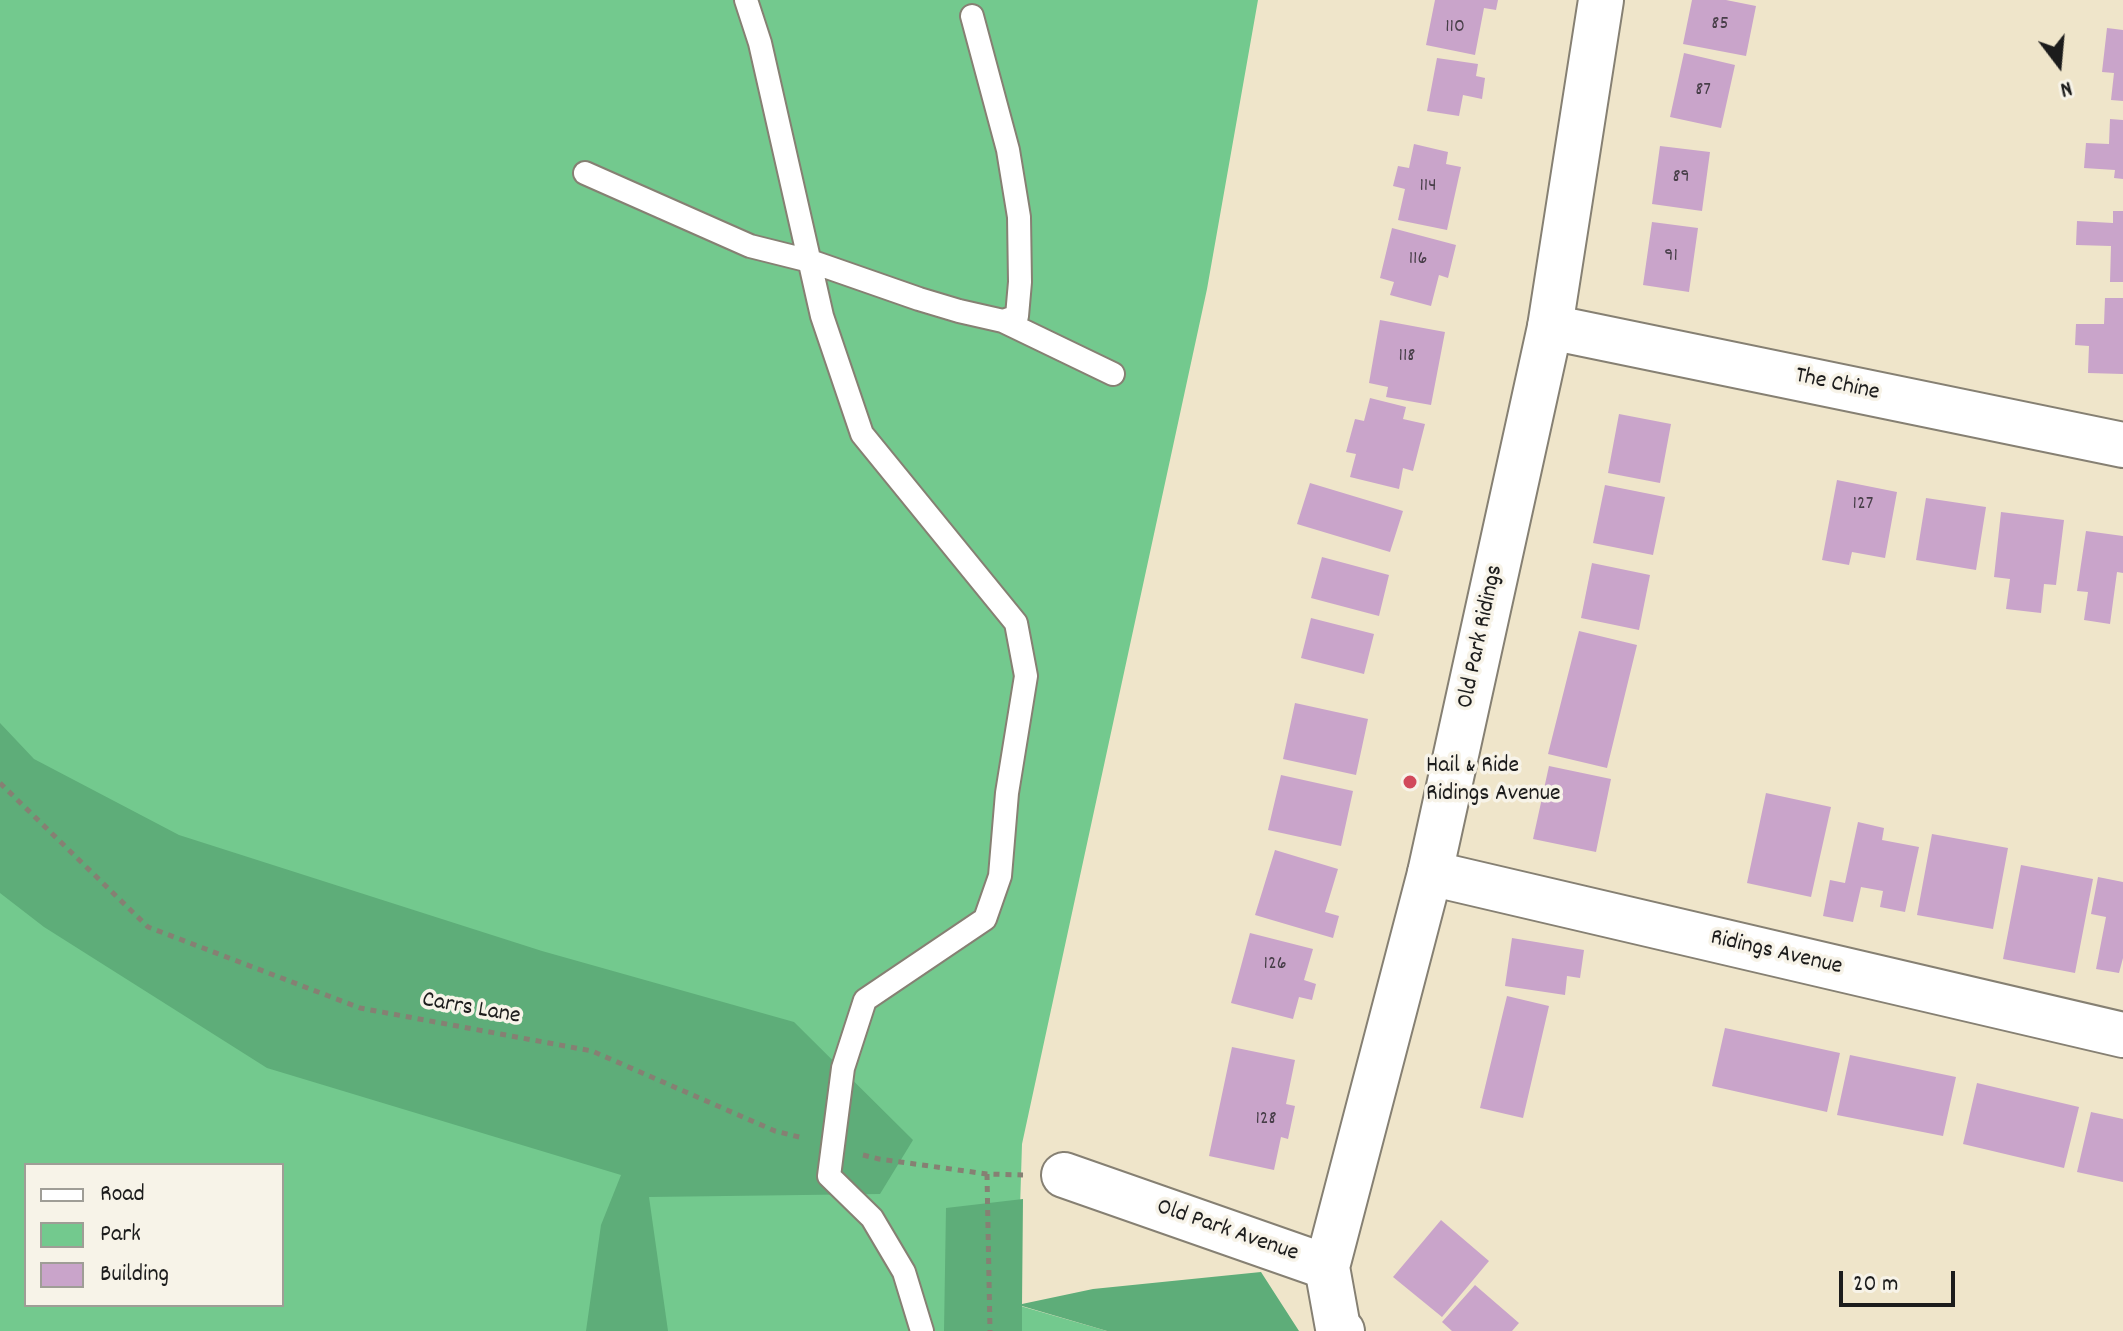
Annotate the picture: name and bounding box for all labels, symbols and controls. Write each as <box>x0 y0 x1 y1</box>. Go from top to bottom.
house number: 85 <box>1711 13 1729 37</box>
house number: 110 <box>1445 16 1465 40</box>
north arrow <box>2019 24 2099 104</box>
text: N <box>2056 71 2075 104</box>
house number: 87 <box>1695 79 1711 103</box>
house number: 89 <box>1672 166 1690 190</box>
house number: 114 <box>1419 175 1437 199</box>
house number: 91 <box>1664 245 1678 269</box>
house number: 116 <box>1409 248 1427 272</box>
house number: 118 <box>1399 345 1415 369</box>
street label: The Chine <box>1792 363 1882 409</box>
house number: 127 <box>1853 493 1873 517</box>
street label: Old Park Ridings <box>1453 563 1511 711</box>
place label: Hail & Ride Ridings Avenue <box>1426 754 1561 810</box>
marker: Hail & Ride Ridings Avenue <box>1401 773 1419 791</box>
street label: Ridings Avenue <box>1707 925 1845 983</box>
house number: 126 <box>1264 953 1286 977</box>
street label: Carrs Lane <box>420 987 522 1033</box>
house number: 128 <box>1255 1108 1277 1132</box>
legend <box>24 1163 284 1307</box>
text: Road <box>100 1178 145 1212</box>
street label: Old Park Avenue <box>1152 1194 1302 1270</box>
text: Park <box>100 1218 141 1252</box>
scale bar <box>1843 1255 1959 1305</box>
text: Building <box>100 1258 169 1292</box>
text: 20 m <box>1853 1268 1899 1302</box>

